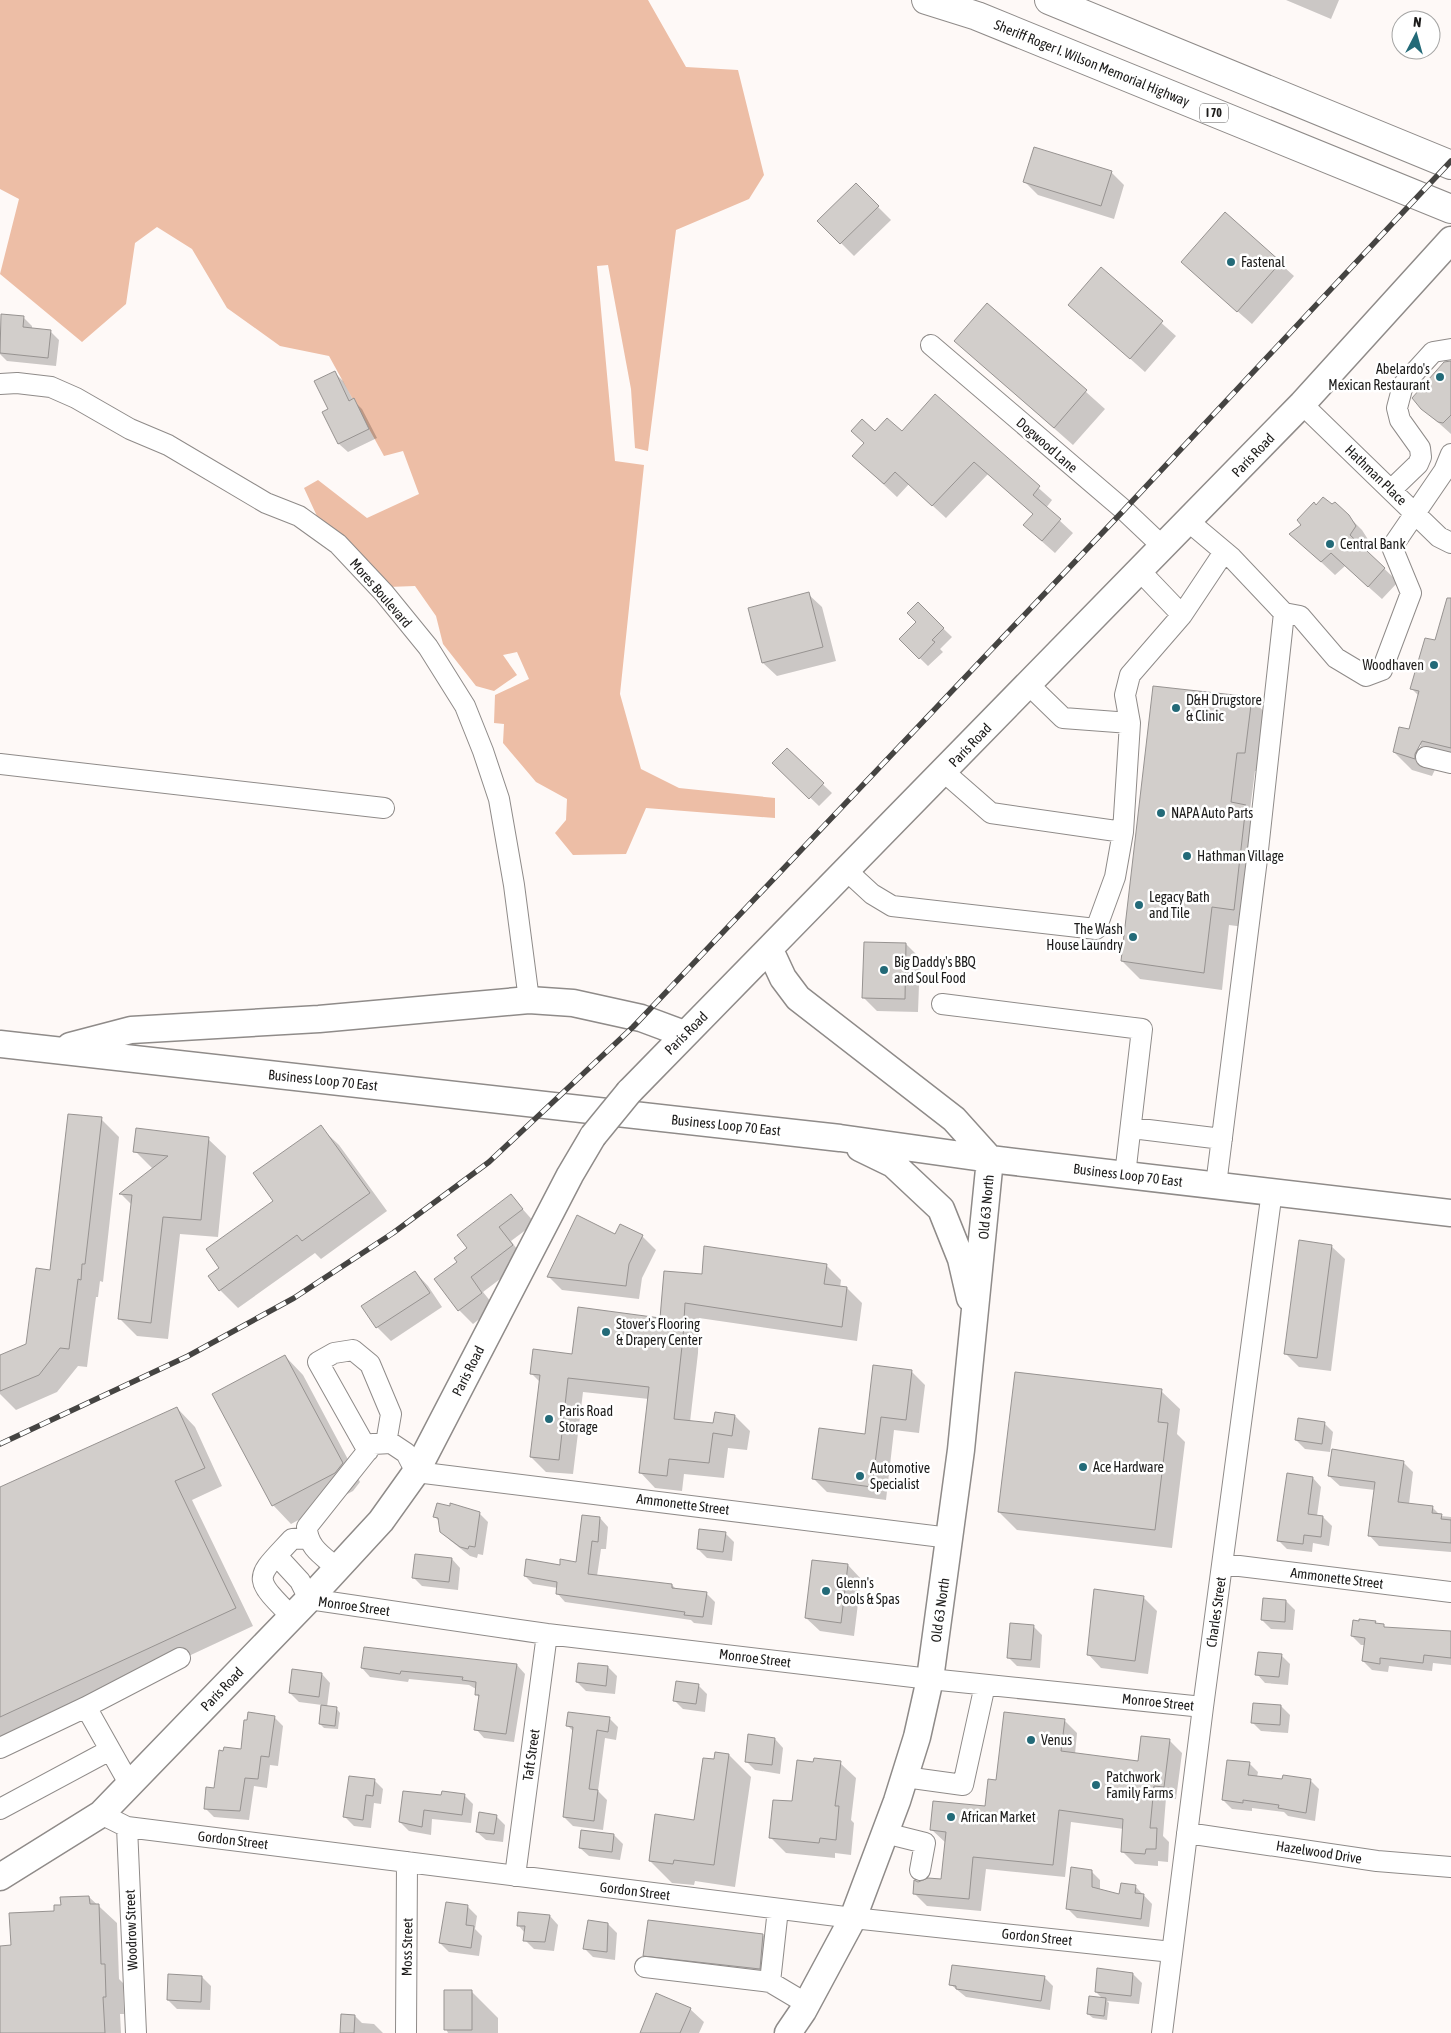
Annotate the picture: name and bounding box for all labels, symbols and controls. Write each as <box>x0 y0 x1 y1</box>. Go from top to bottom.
north arrow <box>1391 10 1441 60</box>
text: N <box>1412 14 1422 30</box>
street label: Sheriff Roger I. Wilson Memorial Highway <box>992 16 1192 110</box>
road number: I 70 <box>1200 104 1228 122</box>
place label: Fastenal <box>1241 254 1285 270</box>
marker: Fastenal <box>1225 256 1237 268</box>
place label: Abelardo's Mexican Restaurant <box>1328 361 1430 393</box>
marker: Abelardo's Mexican Restaurant <box>1434 371 1446 383</box>
street label: Dogwood Lane <box>1013 414 1081 476</box>
street label: Paris Road <box>1228 430 1278 480</box>
street label: Hathman Place <box>1342 442 1410 508</box>
place label: Central Bank <box>1340 536 1406 552</box>
marker: Central Bank <box>1324 538 1336 550</box>
street label: Mores Boulevard <box>347 555 415 631</box>
place label: Woodhaven <box>1362 657 1424 673</box>
marker: Woodhaven <box>1428 659 1440 671</box>
place label: D&H Drugstore & Clinic <box>1186 692 1262 724</box>
marker: D&H Drugstore & Clinic <box>1170 702 1182 714</box>
street label: Paris Road <box>945 720 995 770</box>
place label: NAPA Auto Parts <box>1171 805 1253 821</box>
marker: NAPA Auto Parts <box>1155 807 1167 819</box>
place label: Hathman Village <box>1197 848 1284 864</box>
marker: Hathman Village <box>1181 850 1193 862</box>
place label: Legacy Bath and Tile <box>1149 889 1210 921</box>
marker: Legacy Bath and Tile <box>1133 899 1145 911</box>
place label: The Wash House Laundry <box>1046 921 1123 953</box>
marker: The Wash House Laundry <box>1127 931 1139 943</box>
place label: Big Daddy's BBQ and Soul Food <box>894 954 977 986</box>
marker: Big Daddy's BBQ and Soul Food <box>878 964 890 976</box>
street label: Paris Road <box>661 1008 711 1058</box>
street label: Business Loop 70 East <box>267 1066 379 1094</box>
street label: Business Loop 70 East <box>670 1111 782 1139</box>
street label: Business Loop 70 East <box>1072 1160 1184 1190</box>
street label: Old 63 North <box>975 1174 997 1240</box>
place label: Stover's Flooring & Drapery Center <box>616 1316 703 1348</box>
marker: Stover's Flooring & Drapery Center <box>600 1326 612 1338</box>
street label: Paris Road <box>449 1343 487 1399</box>
place label: Paris Road Storage <box>559 1403 613 1435</box>
marker: Paris Road Storage <box>543 1413 555 1425</box>
place label: Ace Hardware <box>1093 1459 1164 1475</box>
place label: Automotive Specialist <box>870 1460 930 1492</box>
marker: Ace Hardware <box>1077 1461 1089 1473</box>
marker: Automotive Specialist <box>854 1470 866 1482</box>
street label: Ammonette Street <box>636 1490 730 1518</box>
street label: Ammonette Street <box>1290 1564 1384 1592</box>
place label: Glenn's Pools & Spas <box>836 1575 900 1607</box>
street label: Charles Street <box>1203 1576 1229 1648</box>
street label: Old 63 North <box>928 1577 952 1643</box>
marker: Glenn's Pools & Spas <box>820 1585 832 1597</box>
street label: Monroe Street <box>317 1593 391 1619</box>
street label: Monroe Street <box>718 1646 792 1670</box>
street label: Paris Road <box>197 1664 247 1714</box>
street label: Monroe Street <box>1121 1690 1195 1714</box>
street label: Taft Street <box>519 1728 543 1782</box>
place label: Venus <box>1041 1732 1072 1748</box>
marker: Venus <box>1025 1734 1037 1746</box>
place label: Patchwork Family Farms <box>1106 1769 1174 1801</box>
marker: Patchwork Family Farms <box>1090 1779 1102 1791</box>
place label: African Market <box>961 1809 1036 1825</box>
marker: African Market <box>945 1811 957 1823</box>
street label: Gordon Street <box>197 1828 269 1852</box>
street label: Hazelwood Drive <box>1275 1837 1363 1867</box>
street label: Gordon Street <box>599 1879 671 1903</box>
street label: Woodrow Street <box>122 1889 140 1971</box>
street label: Moss Street <box>398 1918 416 1976</box>
street label: Gordon Street <box>1001 1925 1073 1949</box>

